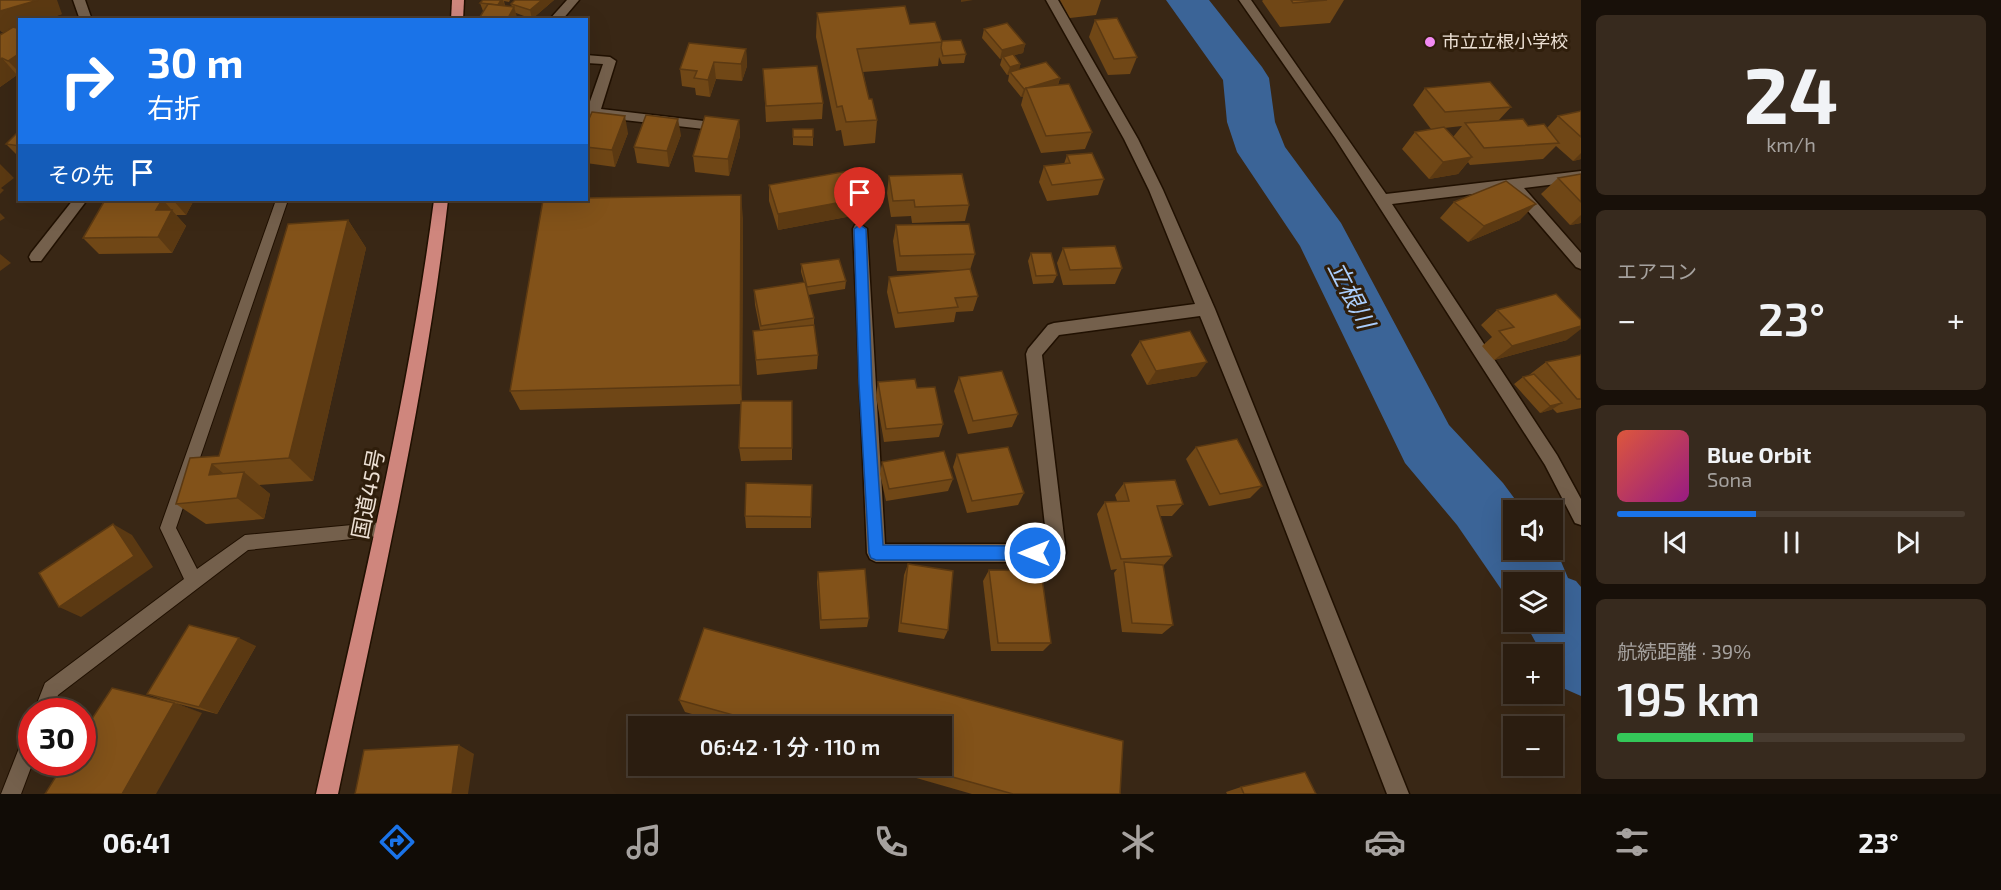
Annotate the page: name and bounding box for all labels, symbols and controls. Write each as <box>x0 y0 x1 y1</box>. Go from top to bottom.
place label: 市立立根小学校 <box>1442 30 1568 52</box>
marker: 市立立根小学校 <box>1423 35 1437 49</box>
text: 30 m <box>147 36 243 86</box>
icon: right <box>48 42 126 120</box>
text: 24 <box>1743 46 1839 140</box>
text: 右折 <box>147 91 201 123</box>
text: km/h <box>1766 132 1816 156</box>
icon: arrive <box>126 156 159 189</box>
text: その先 <box>48 161 114 187</box>
pin <box>834 167 885 229</box>
icon: arrive <box>843 176 876 209</box>
water label: 立根川 <box>1323 256 1383 336</box>
text: エアコン <box>1617 259 1697 283</box>
text: 23° <box>1758 291 1825 345</box>
text: − <box>1617 299 1636 339</box>
text: + <box>1947 299 1965 339</box>
text: Blue Orbit <box>1707 441 1811 467</box>
street label: 国道45号 <box>346 447 388 541</box>
text: Sona <box>1707 467 1752 491</box>
map controls <box>1503 500 1563 776</box>
button: sound <box>1503 500 1563 560</box>
position arrow <box>1003 521 1067 585</box>
icon: previous <box>1659 526 1692 559</box>
icon: pause <box>1775 526 1808 559</box>
icon: next <box>1891 526 1924 559</box>
button: layers <box>1503 572 1563 632</box>
text: 航続距離 · 39% <box>1617 639 1751 663</box>
button: + <box>1503 644 1563 704</box>
text: 195 km <box>1617 671 1760 725</box>
speed limit sign: 30 <box>18 698 96 776</box>
button: − <box>1503 716 1563 776</box>
text: 06:42 · 1 分 · 110 m <box>700 733 880 759</box>
icon: directions <box>376 821 418 863</box>
icon: music <box>623 821 665 863</box>
icon: phone <box>870 821 912 863</box>
icon: climate <box>1117 821 1159 863</box>
icon: car <box>1364 821 1406 863</box>
icon: filters <box>1611 821 1653 863</box>
text: 06:41 <box>102 826 171 858</box>
text: 23° <box>1858 826 1898 858</box>

